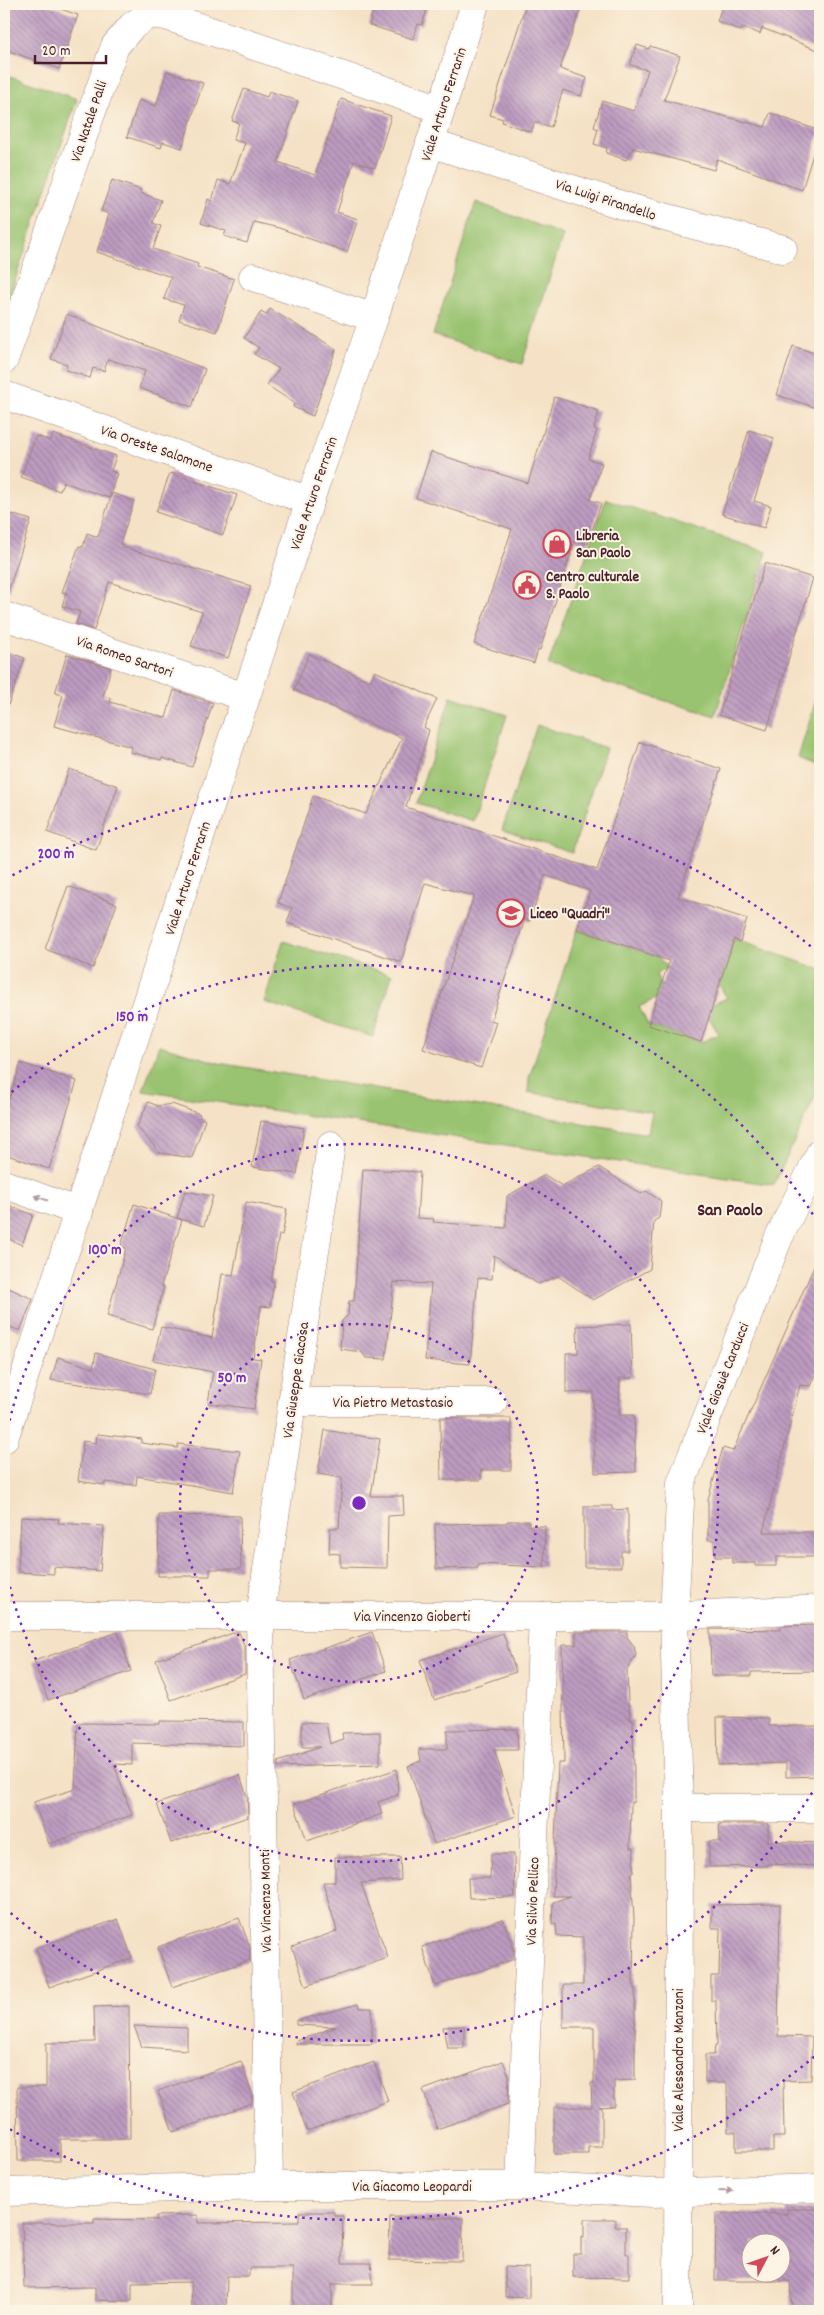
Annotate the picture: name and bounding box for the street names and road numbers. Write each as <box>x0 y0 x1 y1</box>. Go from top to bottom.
street label: Viale Arturo Ferrarin <box>416 45 474 164</box>
street label: Via Natale Palli <box>66 78 114 165</box>
street label: Via Luigi Pirandello <box>552 174 659 228</box>
street label: Via Oreste Salomone <box>97 420 216 480</box>
street label: Viale Arturo Ferrarin <box>285 434 345 553</box>
street label: Via Romeo Sartori <box>73 631 176 685</box>
street label: Viale Arturo Ferrarin <box>160 819 218 938</box>
street label: Viale Giosuè Carducci <box>691 1319 756 1438</box>
street label: Via Giuseppe Giacosa <box>278 1320 316 1440</box>
street label: Via Pietro Metastasio <box>333 1393 454 1415</box>
street label: Via Vincenzo Gioberti <box>354 1607 471 1629</box>
street label: Via Vincenzo Monti <box>255 1849 279 1953</box>
street label: Via Silvio Pellico <box>521 1856 547 1946</box>
street label: Viale Alessandro Manzoni <box>669 1988 691 2132</box>
street label: Via Giacomo Leopardi <box>352 2177 472 2199</box>

